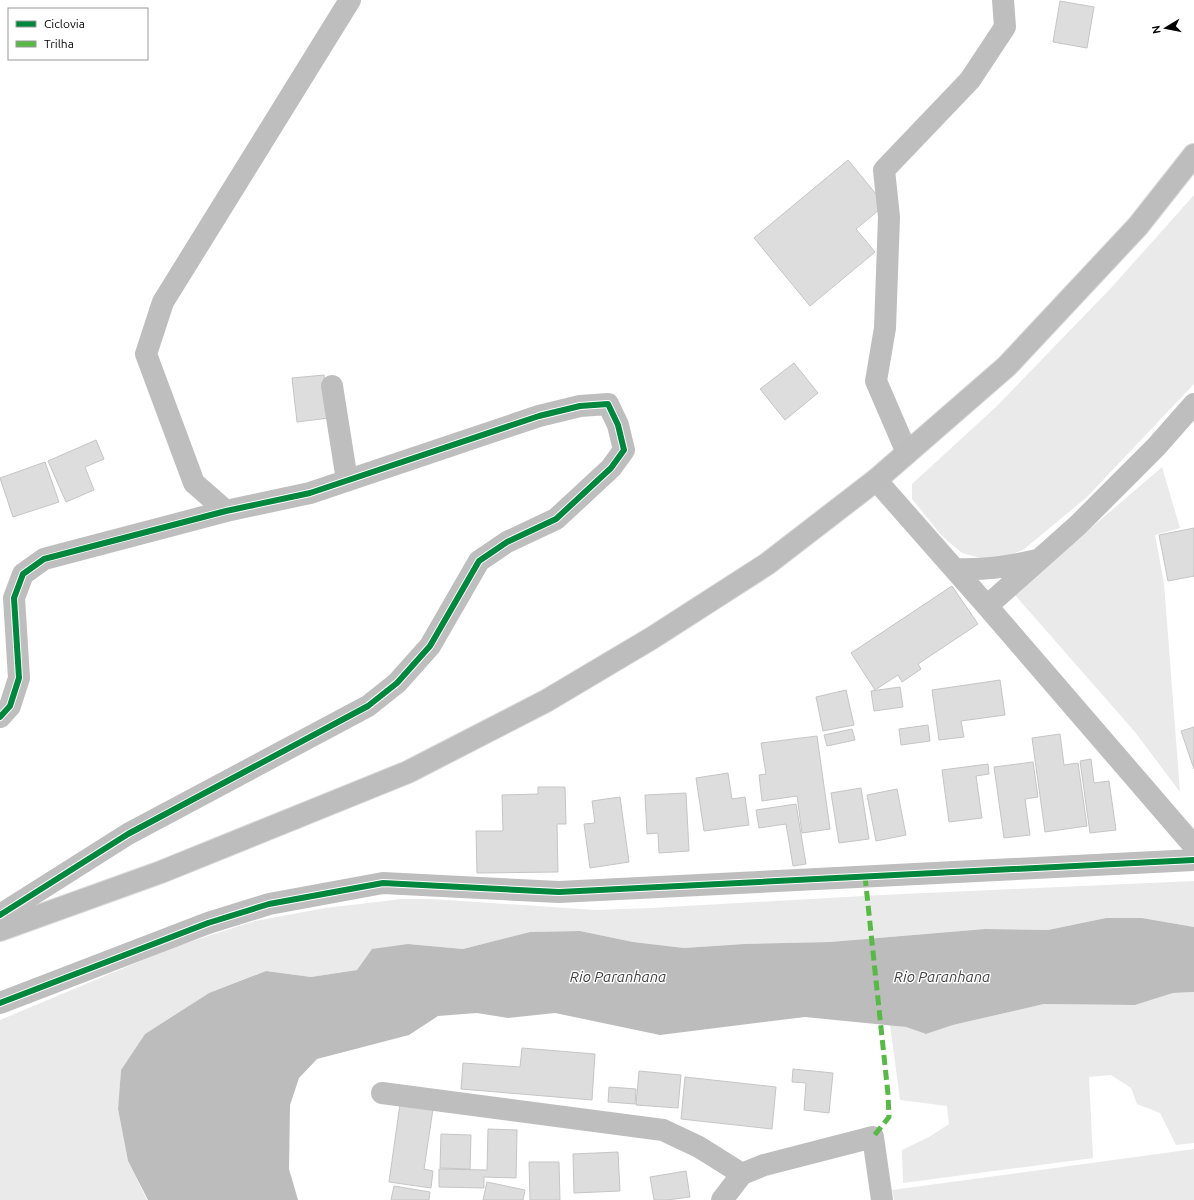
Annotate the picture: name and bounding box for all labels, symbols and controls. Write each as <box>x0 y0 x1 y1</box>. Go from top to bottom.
legend <box>8 8 148 60</box>
north arrow <box>1146 8 1186 48</box>
text: Ciclovia <box>44 17 85 30</box>
text: N <box>1150 25 1163 35</box>
text: Trilha <box>44 37 74 50</box>
water label: Rio Paranhana <box>570 968 666 985</box>
water label: Rio Paranhana <box>894 968 990 985</box>

